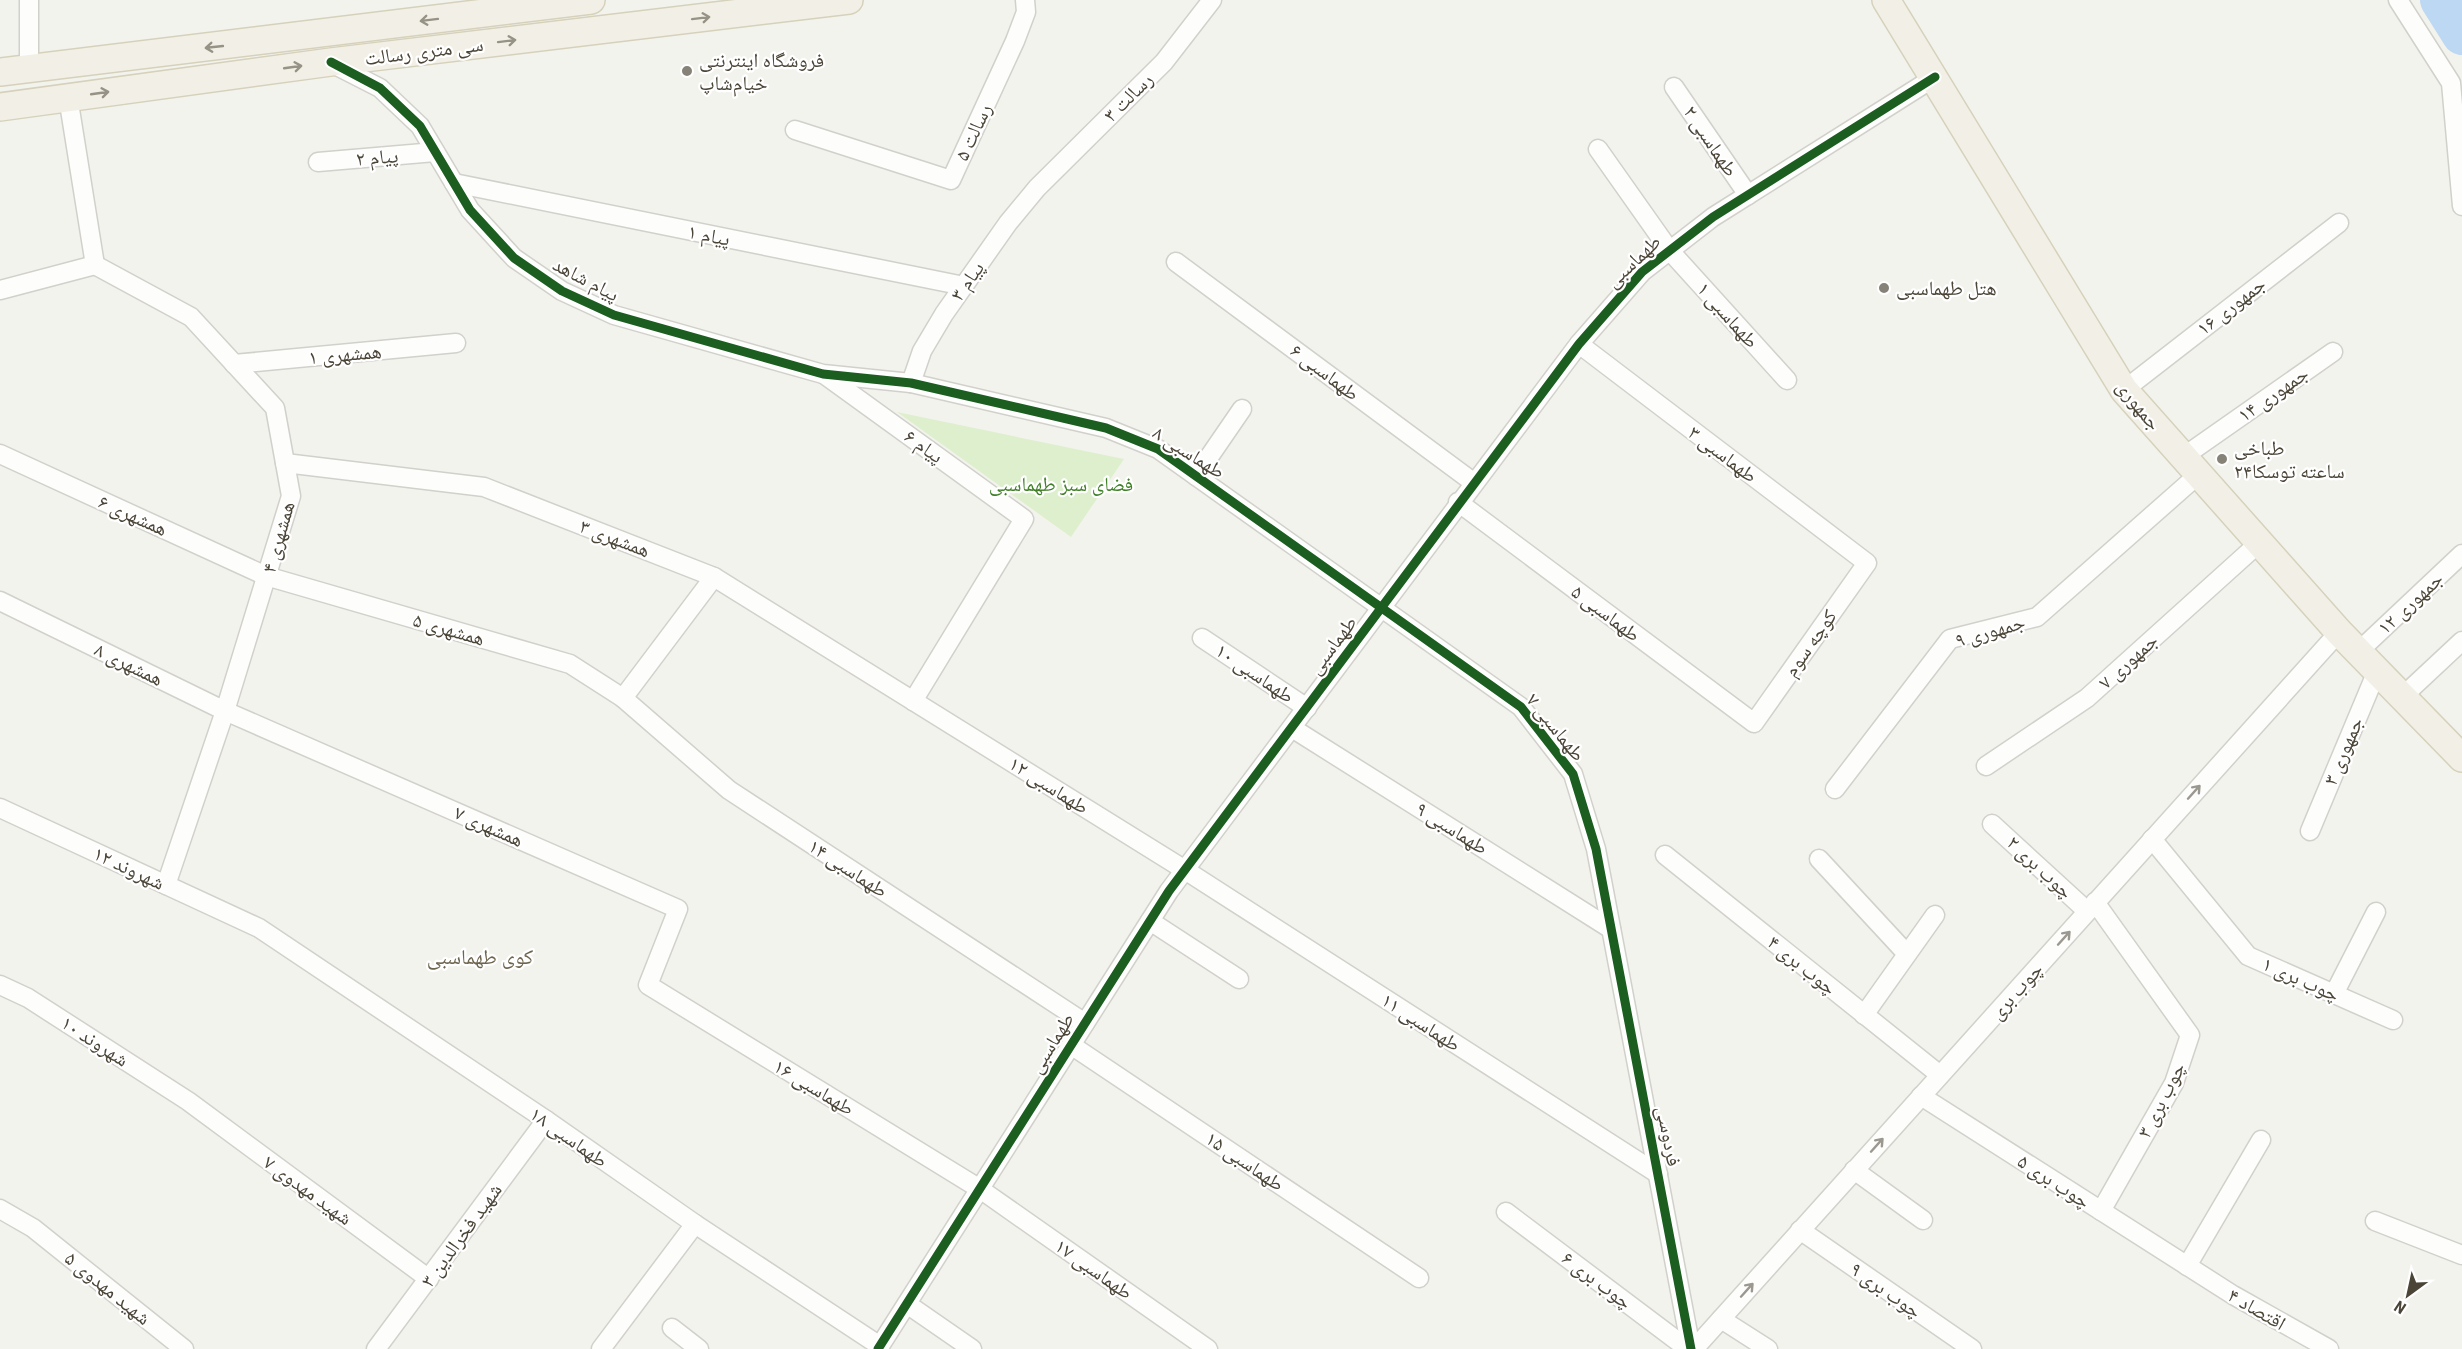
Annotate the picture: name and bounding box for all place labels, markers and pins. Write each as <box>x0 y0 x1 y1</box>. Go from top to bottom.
place label: فروشگاه اینترنتی خیام‌شاپ <box>699 48 824 97</box>
marker: فروشگاه اینترنتی خیام‌شاپ <box>680 64 694 78</box>
place label: هتل طهماسبی <box>1896 276 1997 300</box>
marker: هتل طهماسبی <box>1877 281 1891 295</box>
place label: طباخی ۲۴ساعته توسکا <box>2234 436 2345 483</box>
marker: طباخی ۲۴ساعته توسکا <box>2215 452 2229 466</box>

